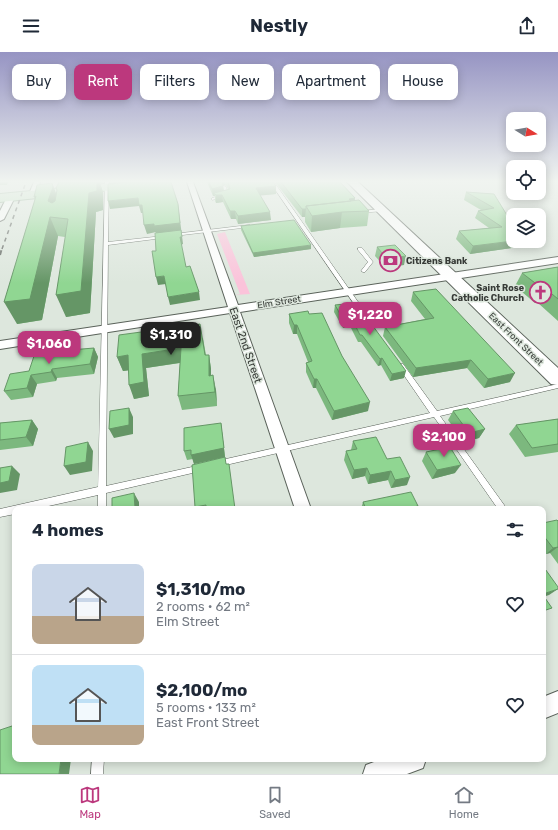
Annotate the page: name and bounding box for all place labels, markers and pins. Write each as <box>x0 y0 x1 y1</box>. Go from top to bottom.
bank icon: Citizens Bank <box>377 248 403 274</box>
place label: Citizens Bank <box>406 256 468 266</box>
church icon: Saint Rose Catholic Church <box>527 280 553 306</box>
place label: Saint Rose Catholic Church <box>451 283 525 303</box>
pin: $1,220 <box>337 302 403 336</box>
pin: $1,310 <box>138 322 204 356</box>
pin: $1,060 <box>16 331 82 365</box>
pin: $2,100 <box>411 424 477 458</box>

